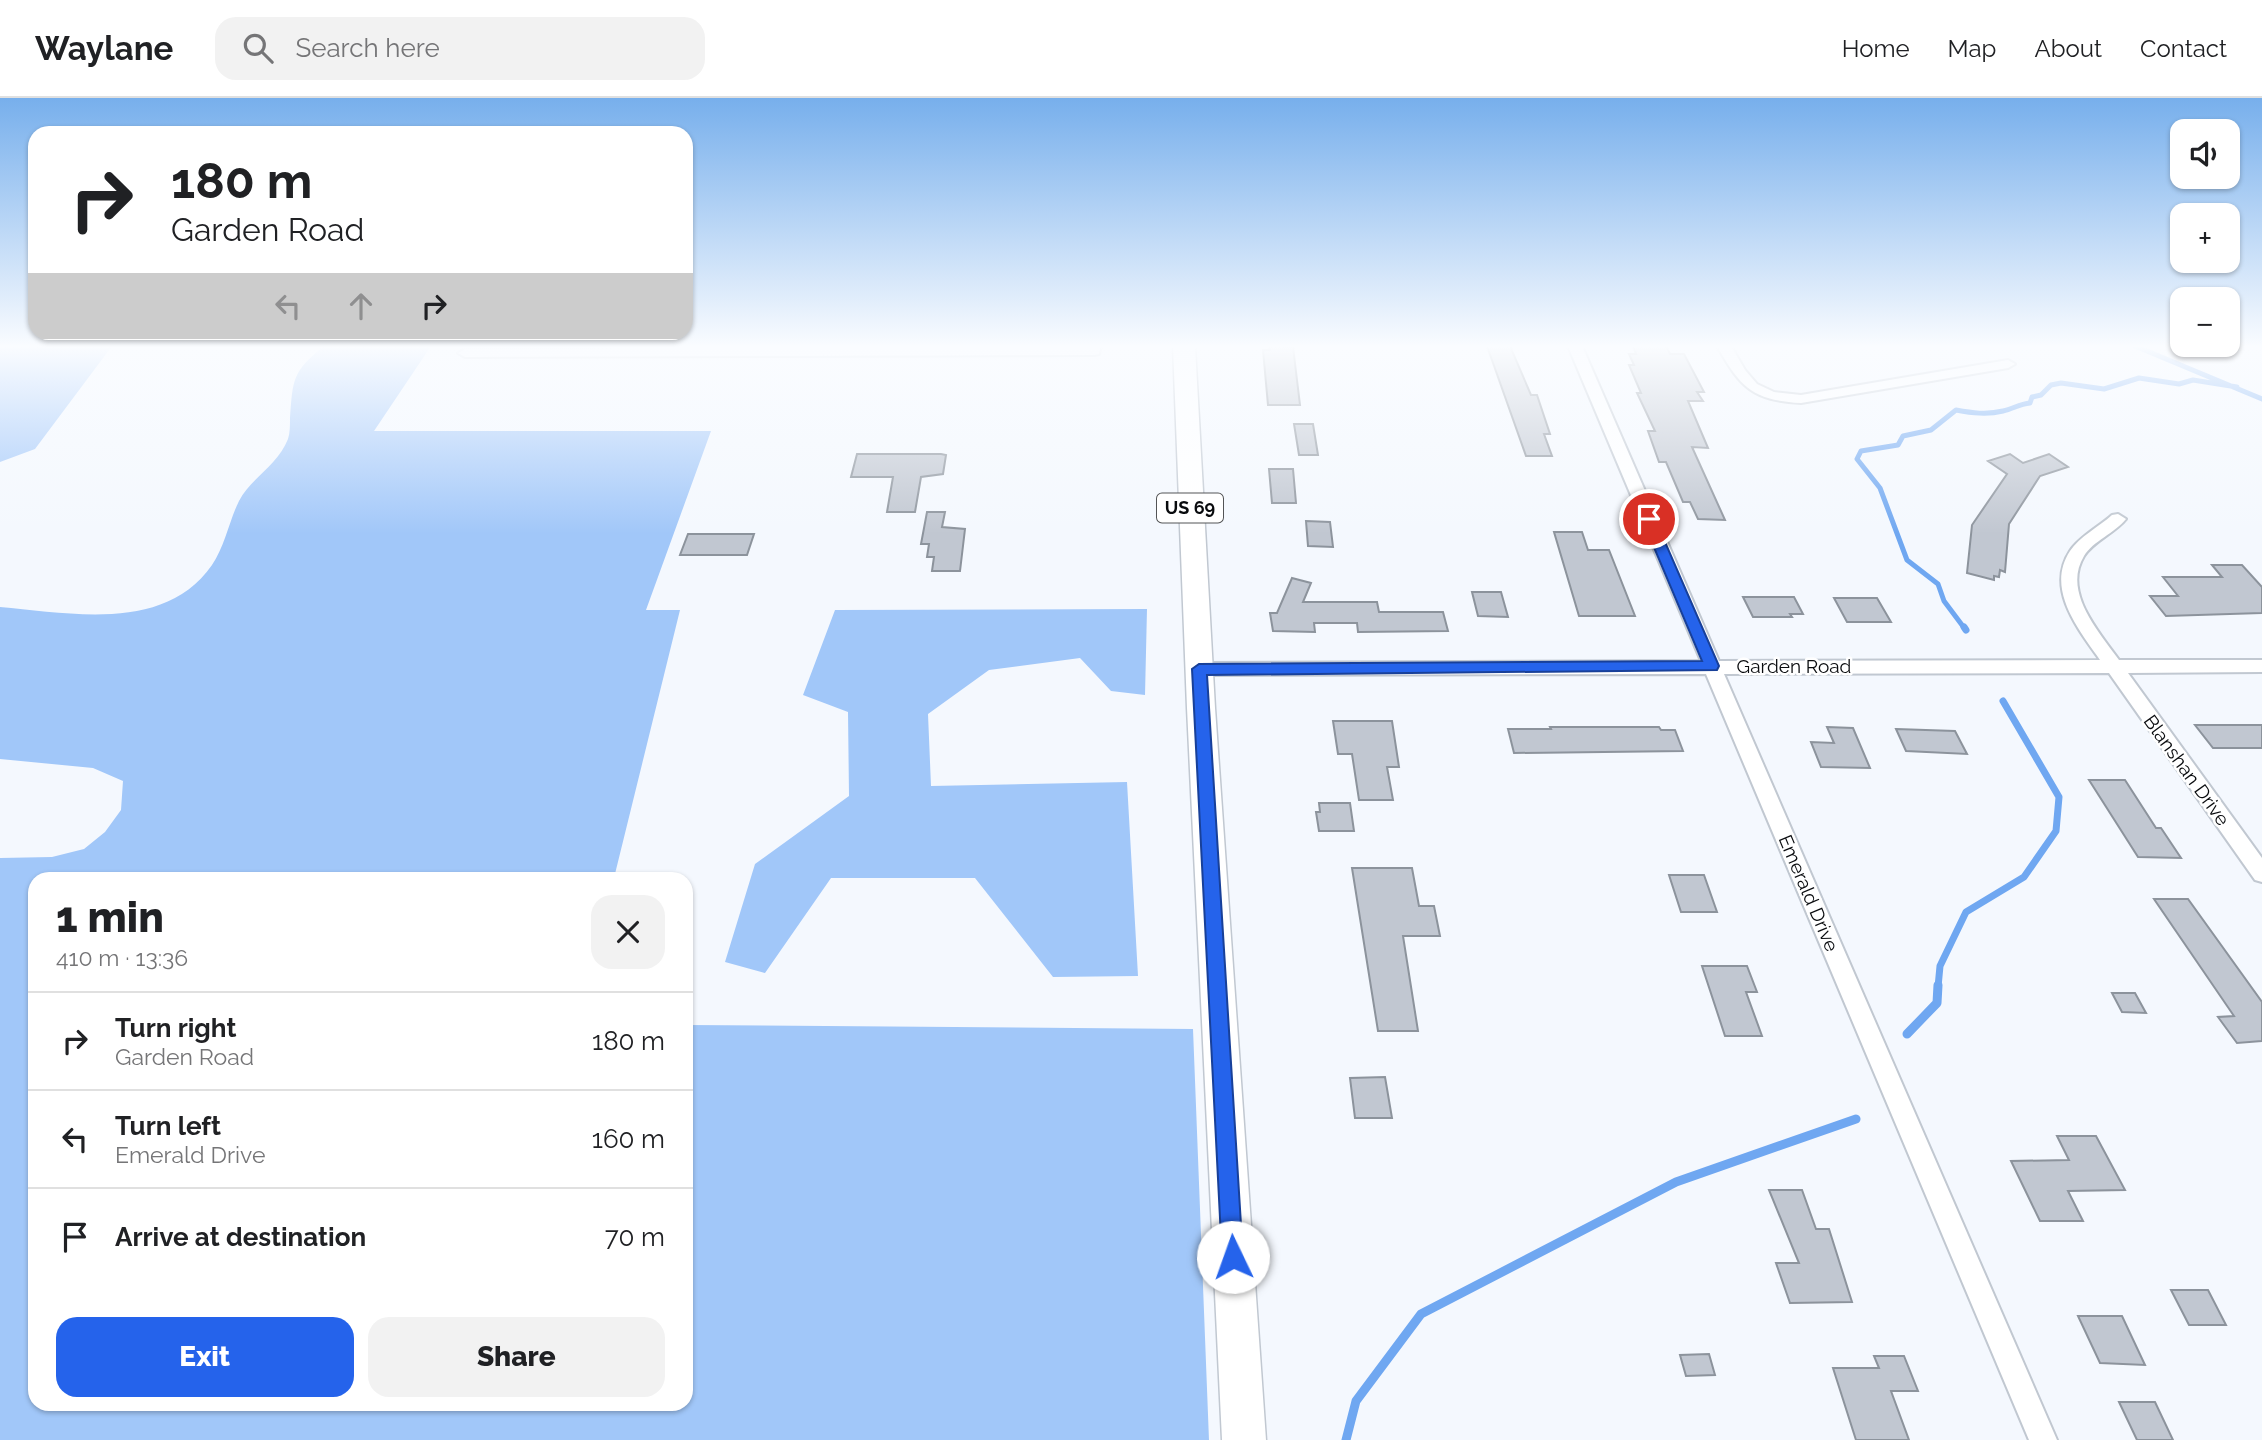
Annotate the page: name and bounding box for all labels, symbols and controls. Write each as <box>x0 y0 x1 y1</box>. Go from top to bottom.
search box <box>215 17 705 80</box>
text: Waylane <box>35 29 173 68</box>
icon: search <box>239 29 277 67</box>
text: Search here <box>295 33 440 63</box>
text: Home <box>1842 34 1910 63</box>
text: Map <box>1948 34 1996 63</box>
text: About <box>2034 34 2102 63</box>
text: Contact <box>2140 34 2227 63</box>
map controls <box>2170 119 2240 357</box>
button: sound <box>2170 119 2240 189</box>
text: 180 m <box>171 152 312 209</box>
icon: right <box>56 154 147 245</box>
button: + <box>2170 203 2240 273</box>
text: Garden Road <box>171 211 364 248</box>
icon: left <box>269 287 307 325</box>
icon: ahead <box>342 287 380 325</box>
icon: right <box>415 287 453 325</box>
button: − <box>2170 287 2240 357</box>
pin <box>1619 489 1679 549</box>
road number: US 69 <box>1157 494 1223 522</box>
icon: arrive <box>1630 500 1668 538</box>
street label: Garden Road <box>1737 655 1851 677</box>
street label: Blanshan Drive <box>2140 710 2234 830</box>
street label: Emerald Drive <box>1775 832 1843 954</box>
text: 1 min <box>56 893 164 942</box>
button: close <box>591 895 665 969</box>
text: 410 m · 13:36 <box>56 944 188 971</box>
text: Turn right <box>115 1013 236 1043</box>
icon: right <box>56 1022 94 1060</box>
text: 180 m <box>592 1026 665 1056</box>
text: Garden Road <box>115 1043 254 1070</box>
text: Turn left <box>115 1111 221 1141</box>
icon: left <box>56 1120 94 1158</box>
text: 160 m <box>592 1124 665 1154</box>
text: Emerald Drive <box>115 1141 265 1168</box>
icon: arrive <box>56 1218 94 1256</box>
position arrow <box>1196 1220 1270 1294</box>
text: Arrive at destination <box>115 1222 366 1252</box>
text: 70 m <box>605 1222 665 1252</box>
button: Exit <box>56 1317 354 1397</box>
button: Share <box>368 1317 665 1397</box>

